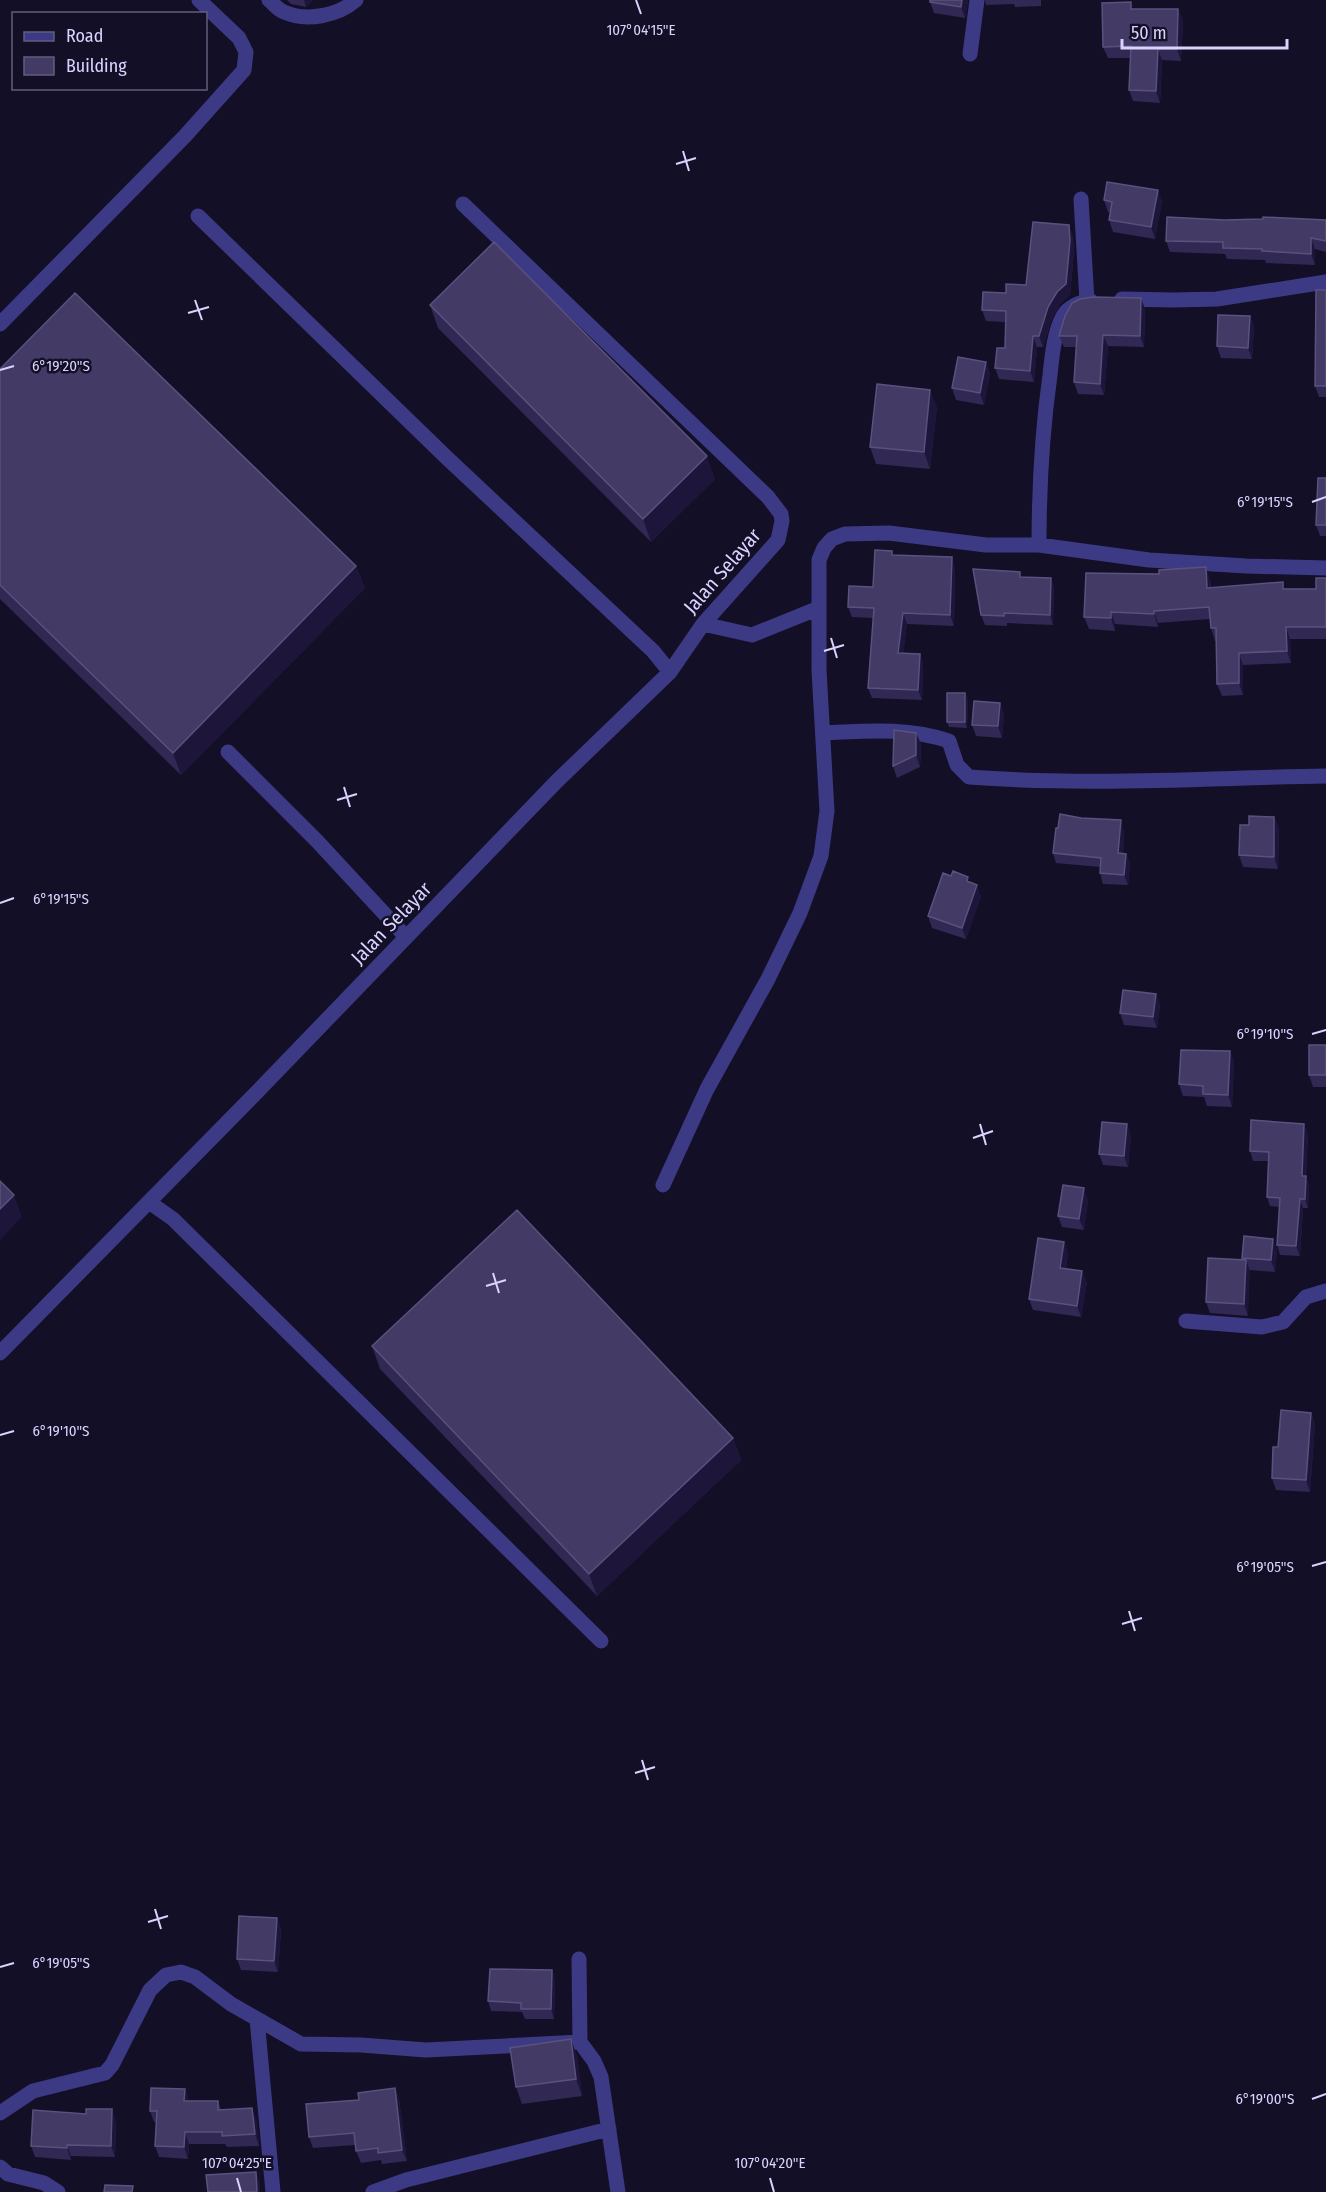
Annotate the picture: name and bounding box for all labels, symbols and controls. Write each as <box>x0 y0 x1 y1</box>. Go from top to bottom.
legend <box>12 12 207 90</box>
scale bar <box>1122 12 1287 50</box>
text: 107°04'15"E <box>606 21 676 39</box>
text: 50 m <box>1131 22 1167 44</box>
text: Road <box>66 25 103 47</box>
text: Building <box>66 55 127 77</box>
text: 6°19'20"S <box>32 357 90 375</box>
text: 6°19'15"S <box>1237 493 1293 511</box>
street label: Jalan Selayar <box>678 523 766 619</box>
street label: Jalan Selayar <box>346 877 436 969</box>
text: 6°19'15"S <box>33 890 89 908</box>
text: 6°19'10"S <box>1236 1025 1294 1043</box>
text: 6°19'10"S <box>32 1422 90 1440</box>
text: 6°19'05"S <box>1236 1558 1294 1576</box>
text: 6°19'05"S <box>32 1954 90 1972</box>
text: 6°19'00"S <box>1236 2090 1294 2108</box>
text: 107°04'25"E <box>202 2154 272 2172</box>
text: 107°04'20"E <box>735 2154 806 2172</box>

